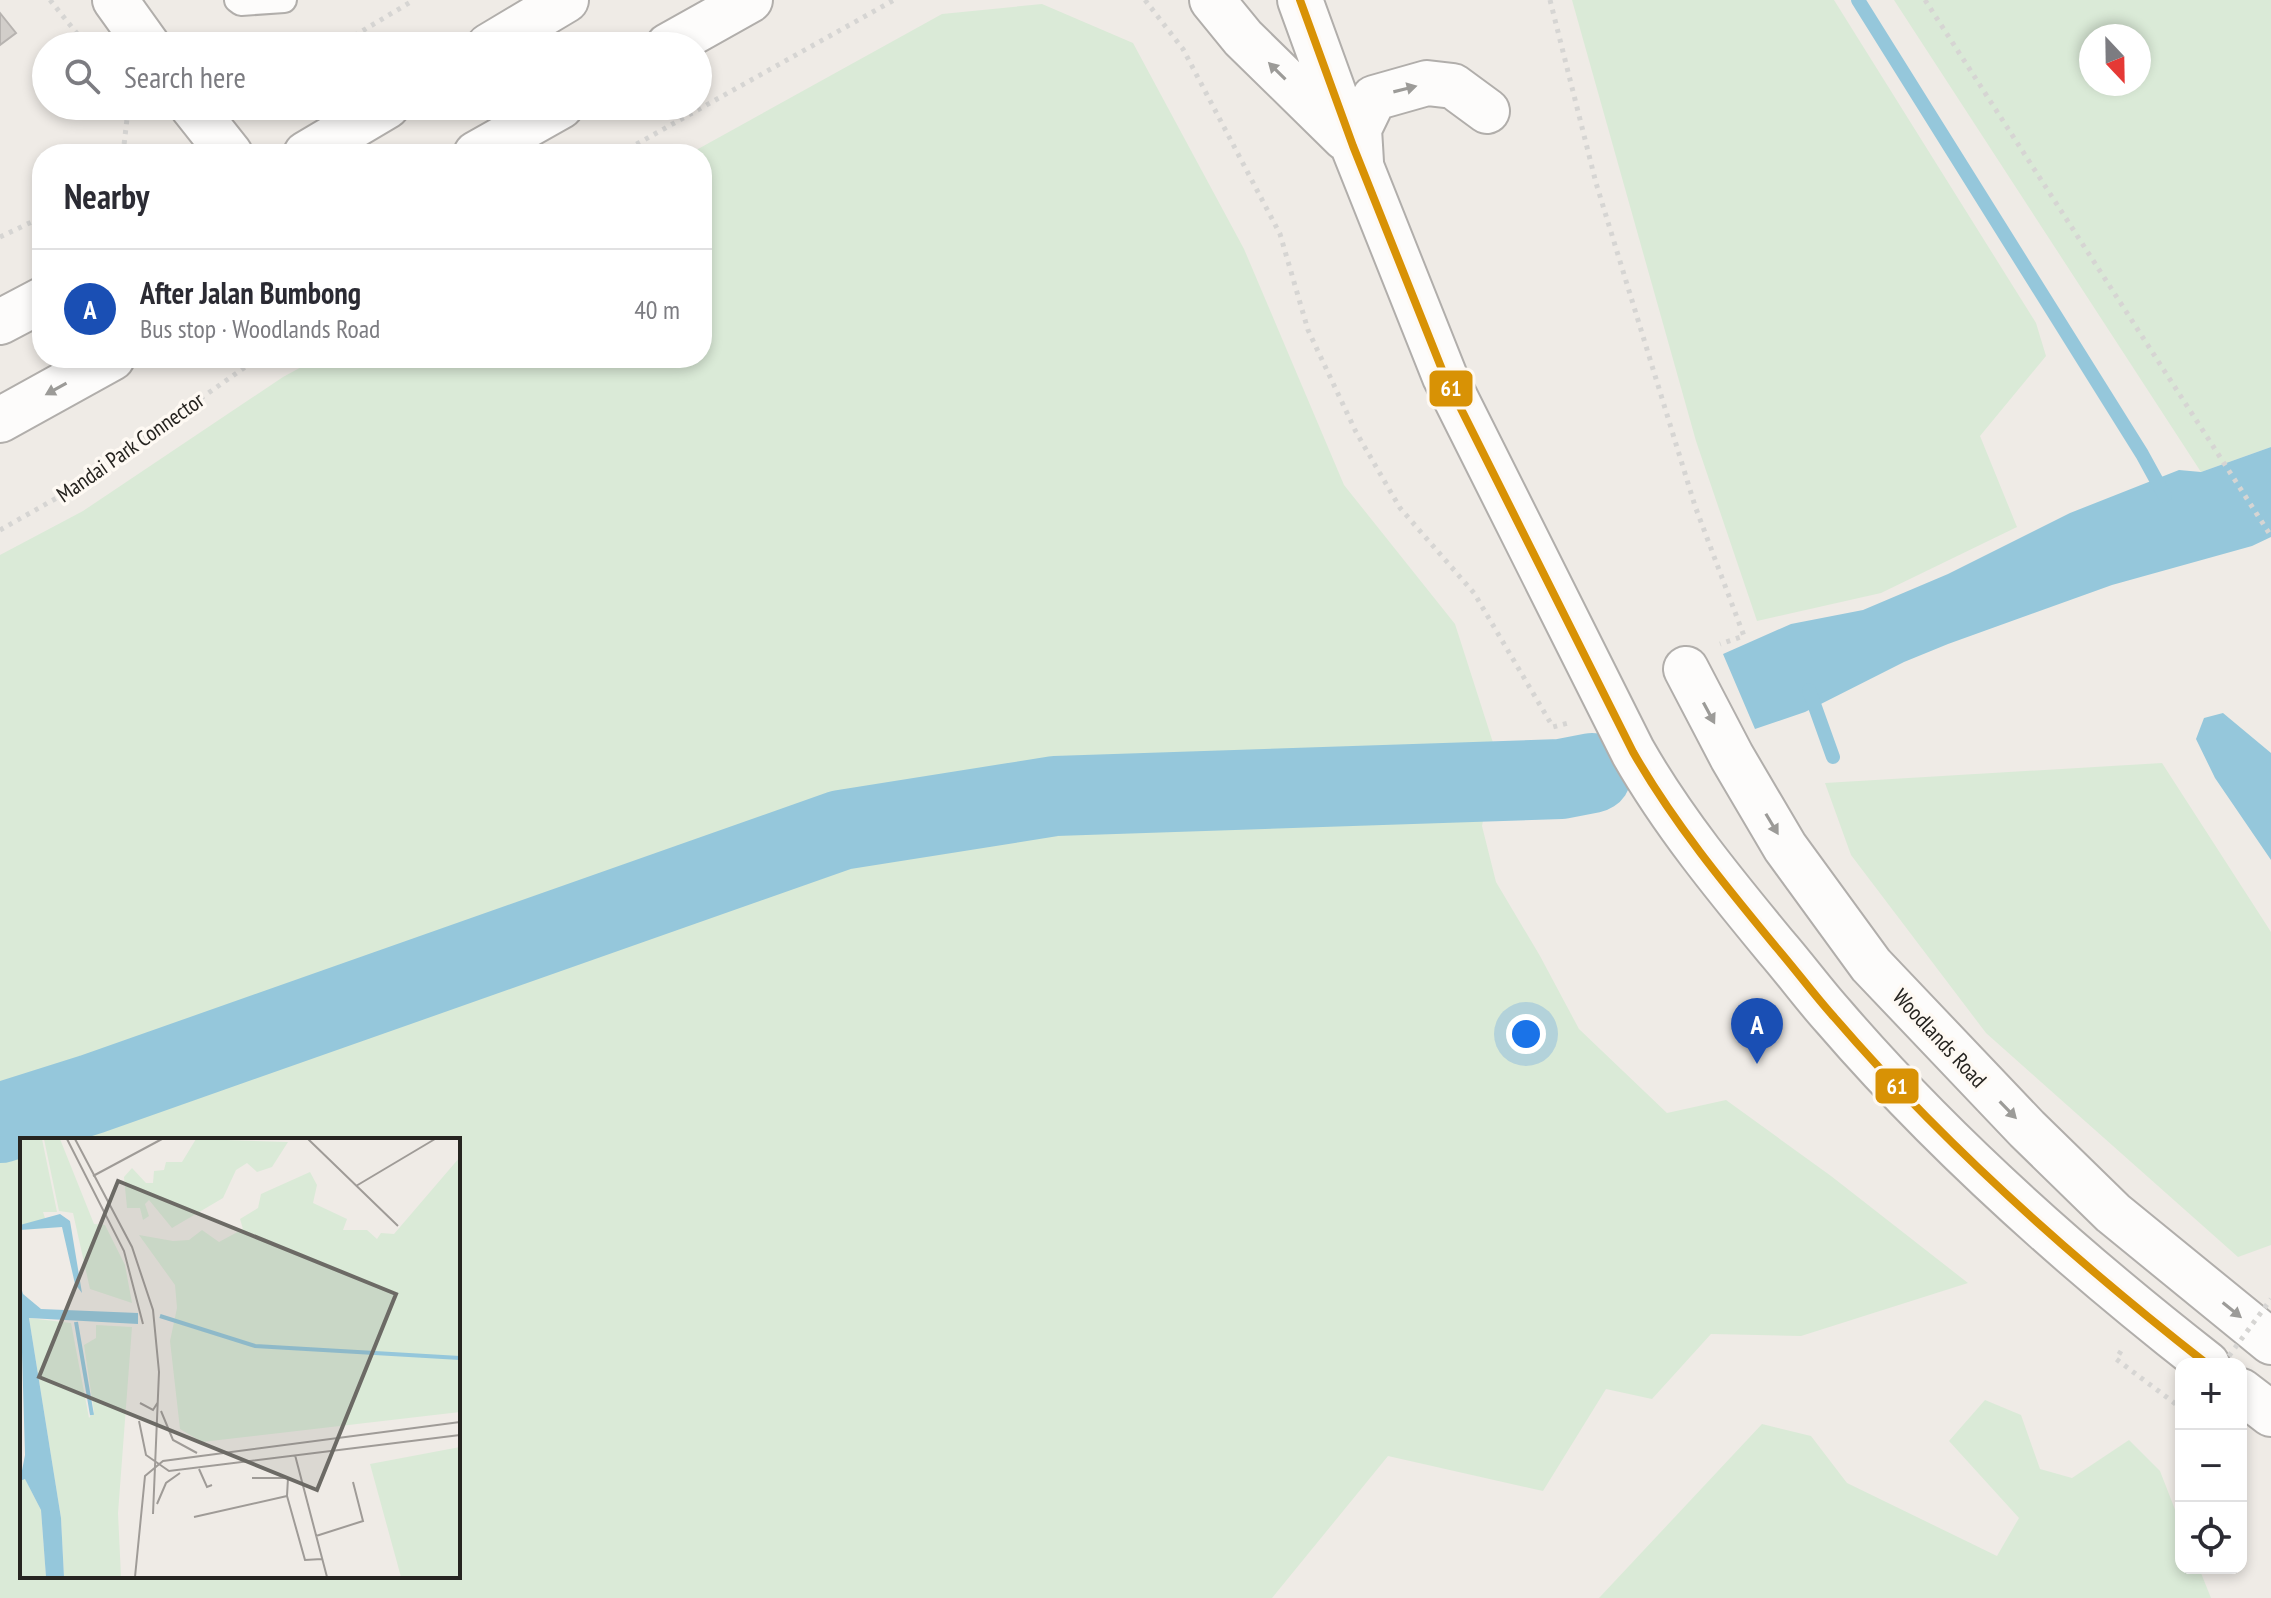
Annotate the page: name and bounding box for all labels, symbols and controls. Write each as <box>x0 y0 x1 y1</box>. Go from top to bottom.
north arrow <box>2079 24 2151 96</box>
search box <box>32 32 712 120</box>
icon: search <box>60 54 104 98</box>
text: Search here <box>124 57 246 96</box>
one-way arrow <box>1268 62 1287 81</box>
one-way arrow <box>1392 82 1417 94</box>
text: Nearby <box>64 174 149 218</box>
text: After Jalan Bumbong <box>140 273 361 312</box>
text: A <box>83 293 97 326</box>
text: 40 m <box>634 293 680 326</box>
text: Bus stop · Woodlands Road <box>140 312 380 345</box>
line badge: 61 <box>1428 369 1474 408</box>
text: 61 <box>1440 374 1462 402</box>
one-way arrow <box>45 382 67 396</box>
street label: Mandai Park Connector <box>51 386 209 508</box>
one-way arrow <box>1702 702 1716 724</box>
one-way arrow <box>1765 813 1779 835</box>
street label: Woodlands Road <box>1887 983 1993 1093</box>
pin: A <box>1731 998 1783 1064</box>
your location <box>1506 1014 1546 1054</box>
line badge: 61 <box>1874 1067 1920 1105</box>
text: 61 <box>1886 1072 1908 1100</box>
one-way arrow <box>1999 1100 2017 1119</box>
inset map <box>20 1138 460 1578</box>
one-way arrow <box>2221 1301 2241 1318</box>
map controls <box>2175 1358 2247 1574</box>
button: + <box>2175 1358 2247 1430</box>
button: − <box>2175 1430 2247 1502</box>
button: locate <box>2175 1502 2247 1574</box>

